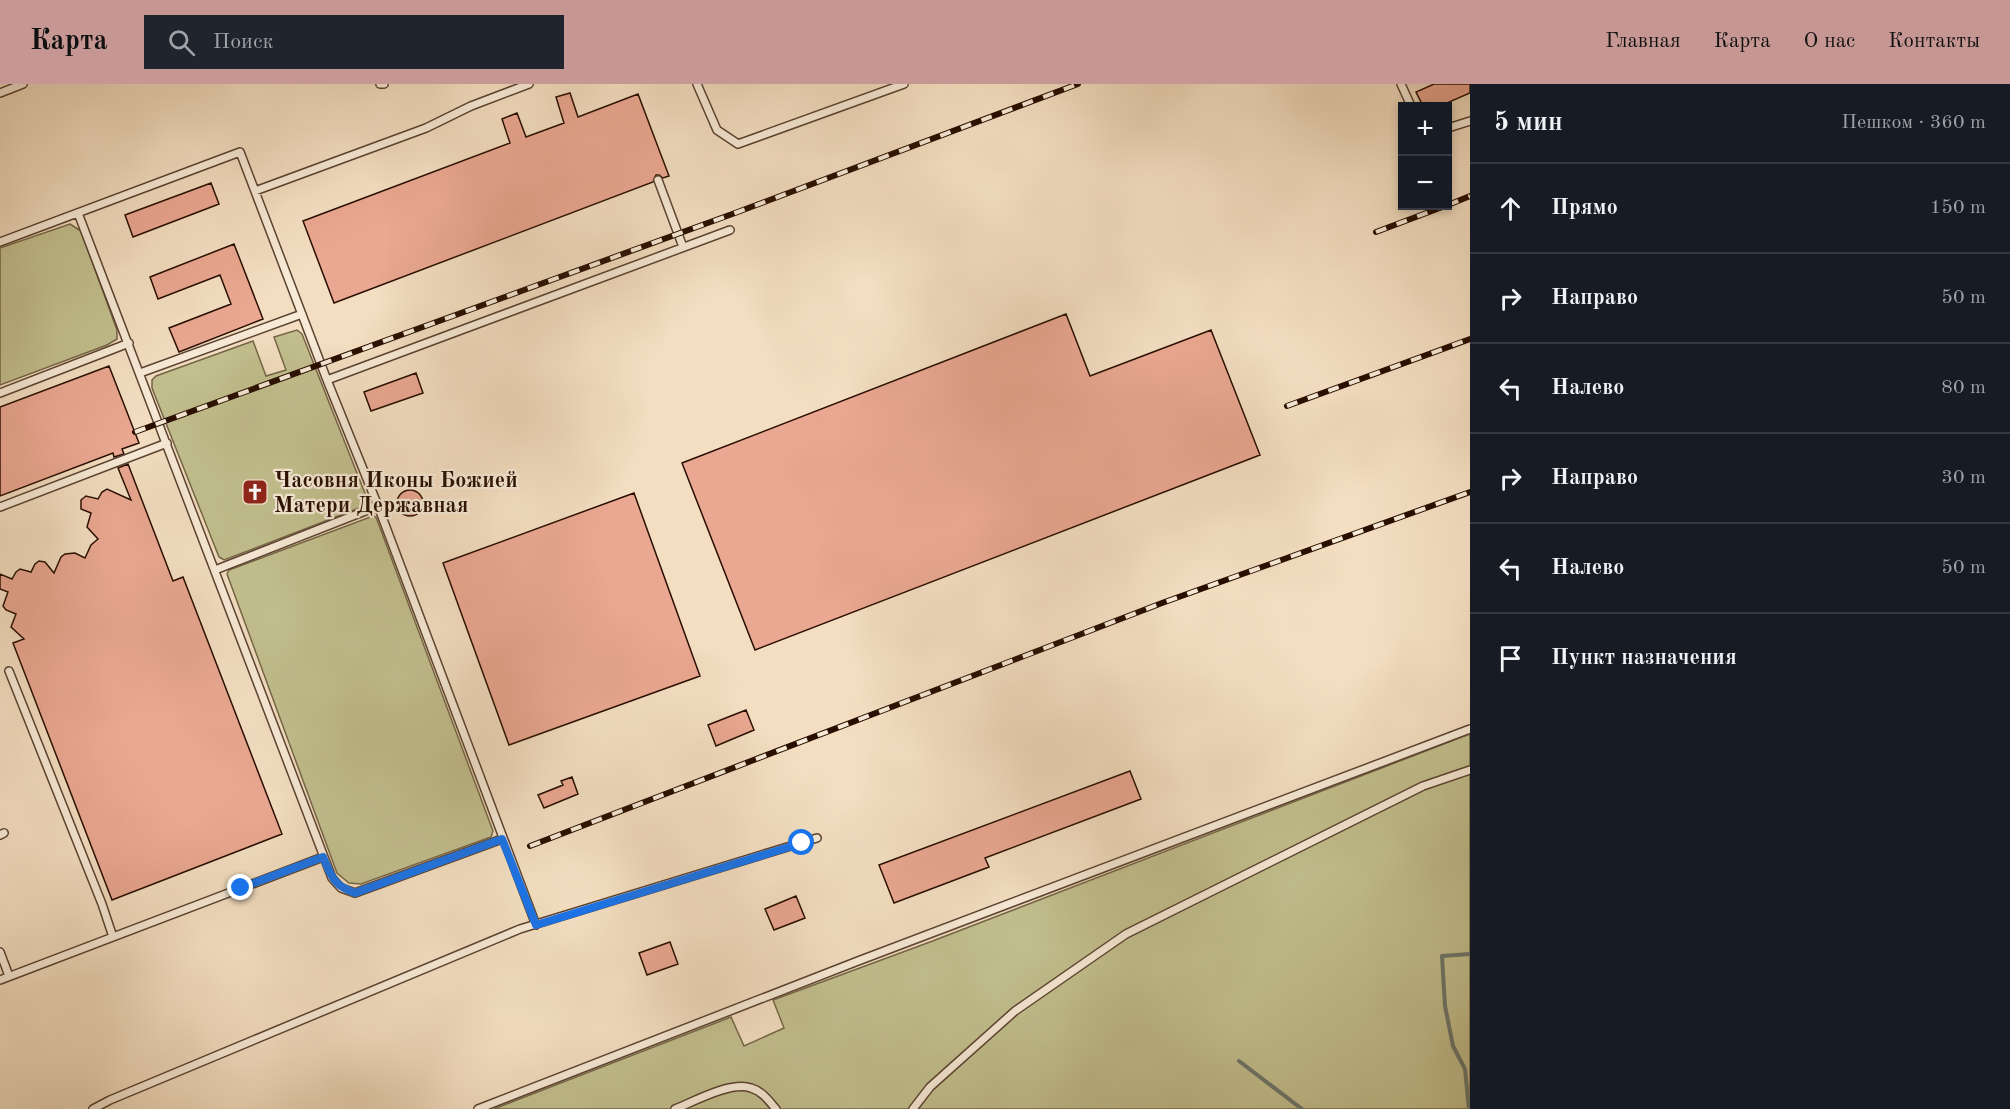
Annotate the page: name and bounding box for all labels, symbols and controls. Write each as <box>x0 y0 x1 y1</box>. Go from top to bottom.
search box <box>144 15 564 69</box>
icon: search <box>165 26 198 59</box>
text: Карта <box>30 28 108 56</box>
text: Поиск <box>213 31 274 53</box>
text: Главная <box>1605 31 1681 52</box>
text: Карта <box>1714 31 1771 52</box>
text: О нас <box>1804 31 1855 52</box>
text: Контакты <box>1888 31 1980 52</box>
map controls <box>1398 102 1452 210</box>
button: + <box>1398 102 1452 156</box>
text: 5 мин <box>1494 110 1563 136</box>
text: Пешком · 360 m <box>1841 113 1986 133</box>
button: − <box>1398 156 1452 210</box>
icon: ahead <box>1494 192 1527 225</box>
text: Прямо <box>1551 197 1618 219</box>
text: 150 m <box>1930 198 1986 218</box>
icon: right <box>1494 282 1527 315</box>
text: Направо <box>1551 287 1638 309</box>
text: 50 m <box>1941 288 1986 308</box>
icon: left <box>1494 372 1527 405</box>
text: Налево <box>1551 377 1624 399</box>
text: 80 m <box>1941 378 1986 398</box>
icon: right <box>1494 462 1527 495</box>
text: Направо <box>1551 467 1638 489</box>
text: 30 m <box>1941 468 1986 488</box>
place label: Часовня Иконы Божией Матери Державная <box>274 470 518 517</box>
church icon: Часовня Иконы Божией Матери Державная <box>240 477 270 507</box>
icon: left <box>1494 552 1527 585</box>
text: Налево <box>1551 557 1624 579</box>
text: 50 m <box>1941 558 1986 578</box>
icon: arrive <box>1494 642 1527 675</box>
text: Пункт назначения <box>1551 647 1737 669</box>
route start <box>788 829 814 855</box>
route end <box>227 874 253 900</box>

